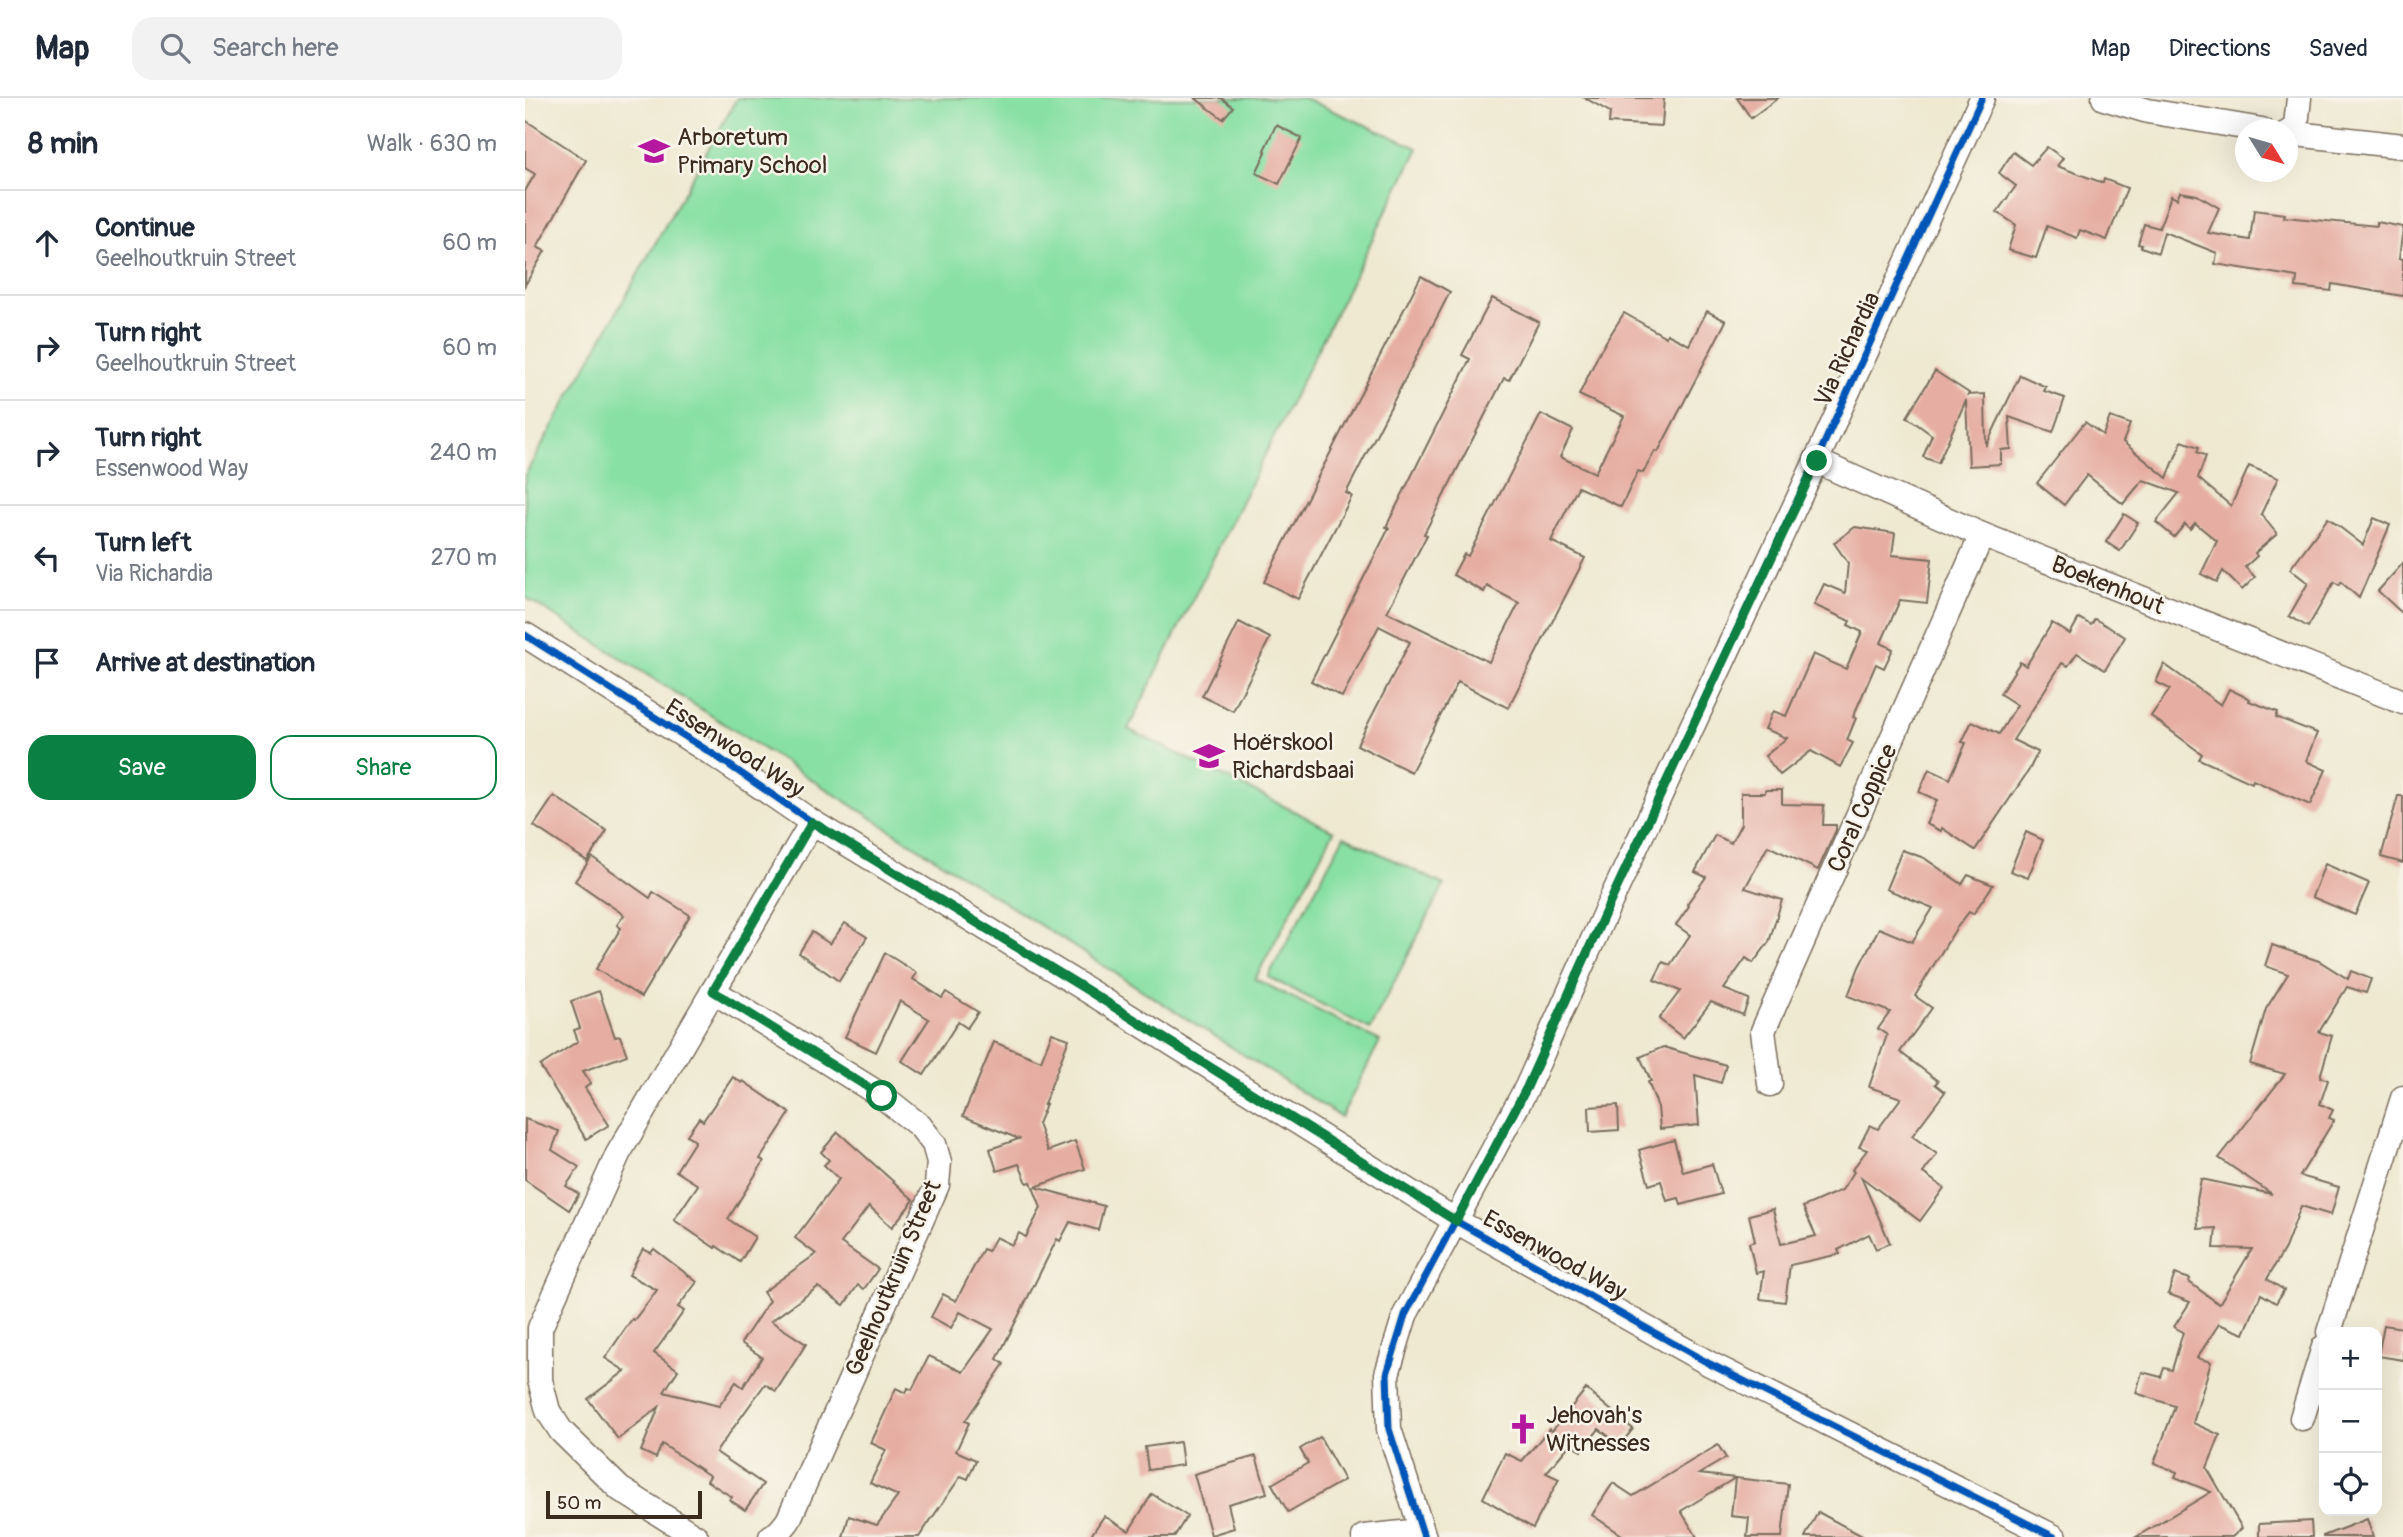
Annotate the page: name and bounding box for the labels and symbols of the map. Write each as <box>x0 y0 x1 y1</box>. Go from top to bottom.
north arrow <box>2235 119 2298 182</box>
place label: Arboretum Primary School <box>677 123 827 180</box>
school or university icon: Arboretum Primary School <box>637 134 671 168</box>
street label: Via Richardia <box>1808 287 1887 411</box>
route end <box>1801 445 1832 476</box>
street label: Boekenhout <box>2047 550 2169 621</box>
street label: Essenwood Way <box>660 693 810 804</box>
place label: Hoërskool Richardsbaai <box>1232 728 1354 785</box>
school or university icon: Hoërskool Richardsbaai <box>1192 739 1226 773</box>
street label: Coral Coppice <box>1821 739 1904 877</box>
route start <box>866 1080 897 1111</box>
street label: Geelhoutkruin Street <box>839 1176 948 1380</box>
street label: Essenwood Way <box>1478 1204 1632 1307</box>
place label: Jehovah's Witnesses <box>1546 1401 1650 1458</box>
church icon: Jehovah's Witnesses <box>1506 1412 1540 1446</box>
scale bar <box>546 1488 702 1520</box>

